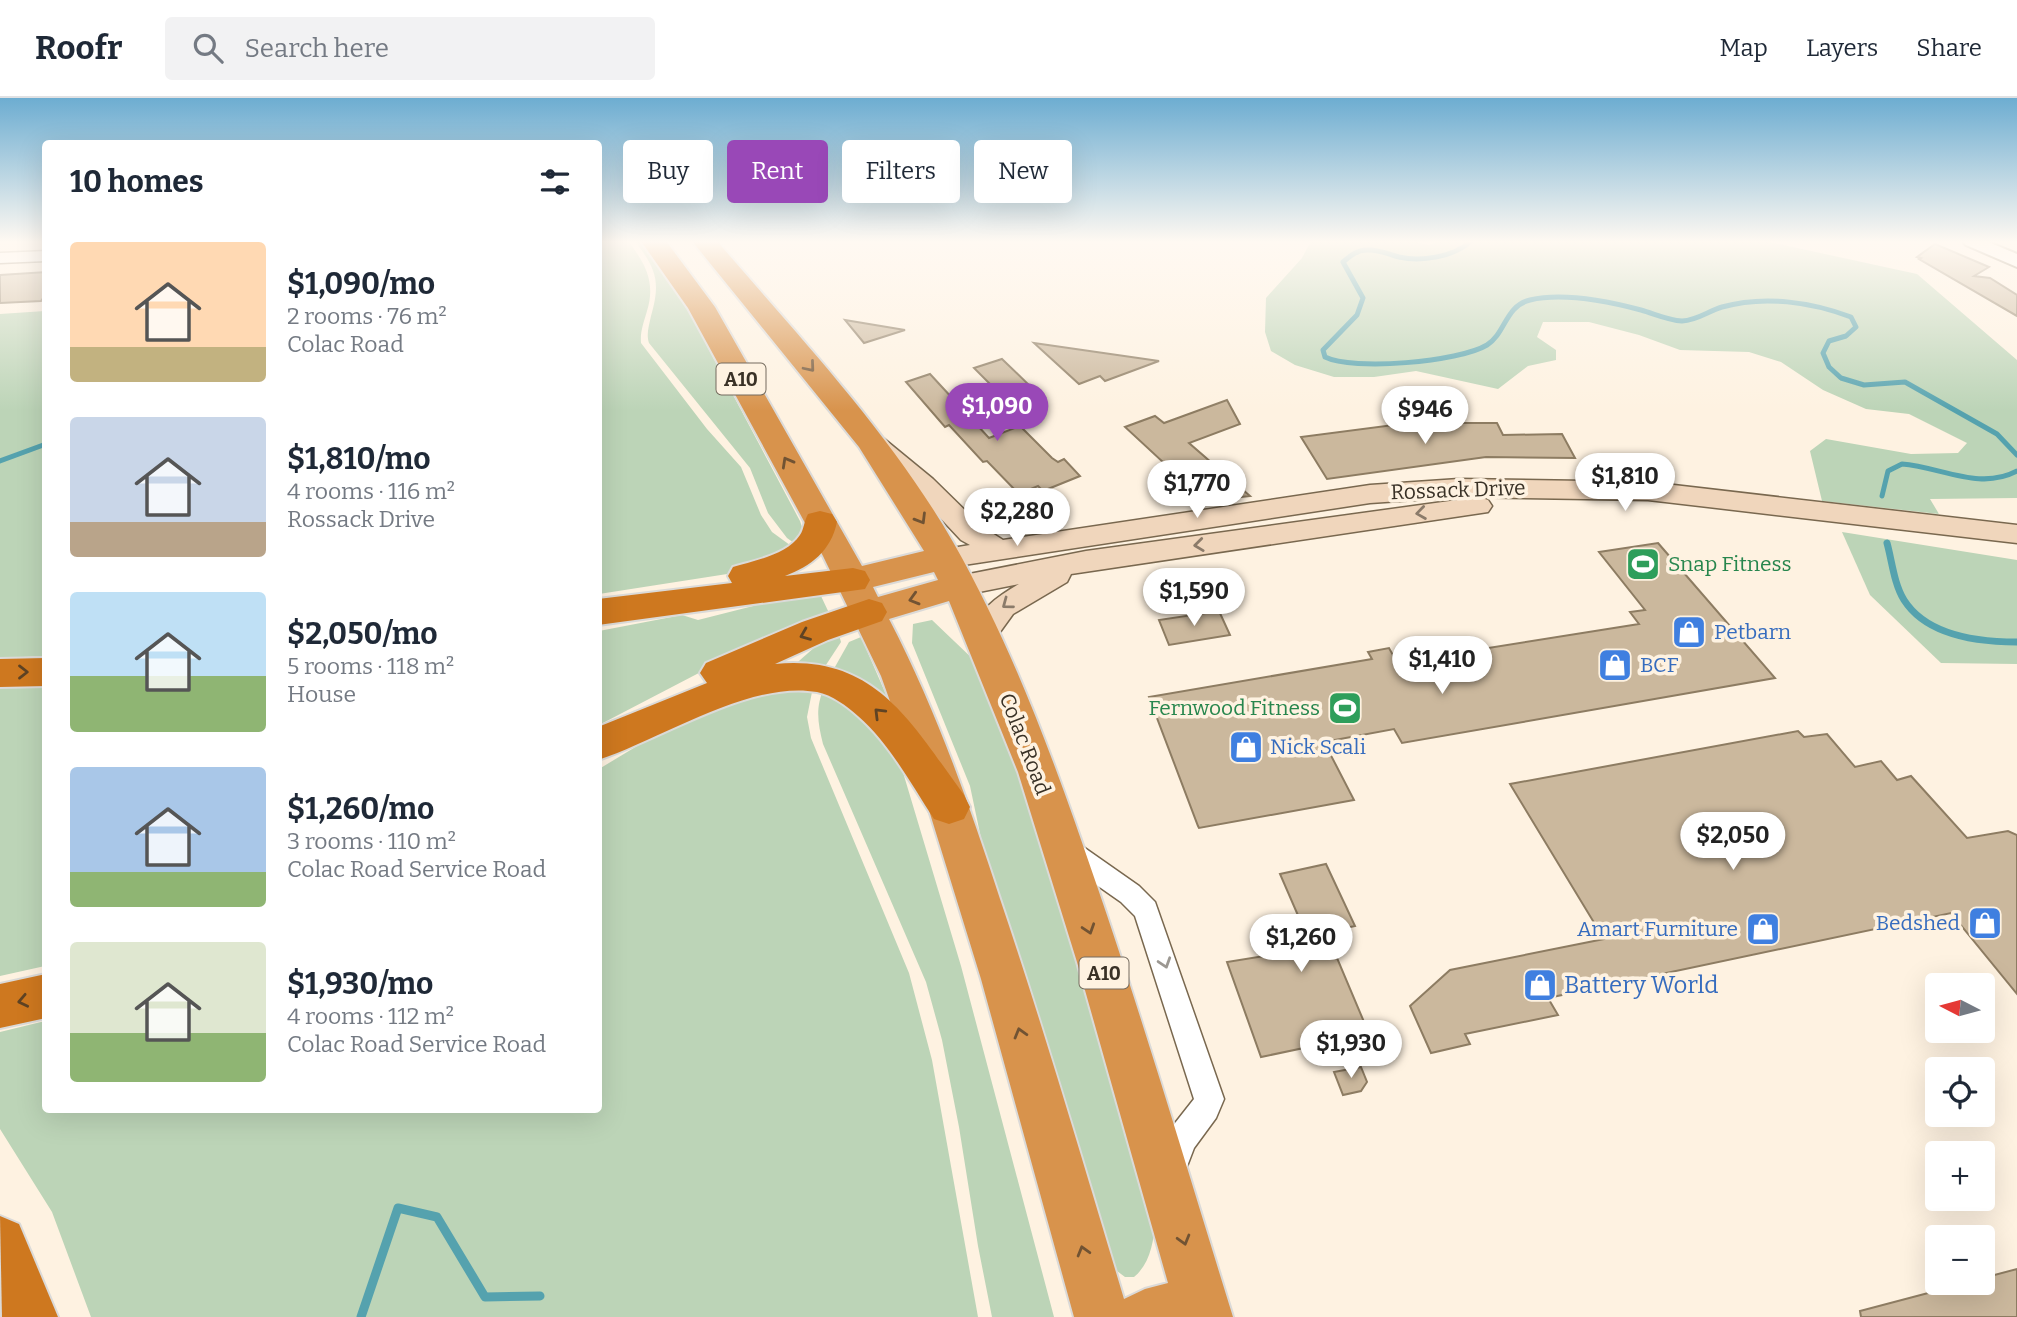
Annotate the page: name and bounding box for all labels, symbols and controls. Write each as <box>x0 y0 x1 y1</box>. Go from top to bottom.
search box <box>165 17 655 80</box>
text: Roofr <box>35 28 123 68</box>
icon: search <box>189 29 227 67</box>
text: Search here <box>245 33 389 64</box>
text: Map <box>1720 34 1768 62</box>
text: Layers <box>1806 34 1878 62</box>
text: Share <box>1916 34 1982 62</box>
chip: Buy <box>623 140 713 203</box>
chip: Rent <box>727 140 828 203</box>
chip: Filters <box>842 140 960 203</box>
chip: New <box>974 140 1072 203</box>
icon: filters <box>536 163 574 201</box>
text: 10 homes <box>70 164 204 200</box>
text: $1,090/mo <box>287 266 435 302</box>
icon: home <box>126 270 210 354</box>
text: 2 rooms · 76 m² <box>287 302 447 330</box>
text: Colac Road <box>287 330 404 358</box>
one-way arrow <box>802 359 814 372</box>
road number: A10 <box>716 364 766 394</box>
pin: $1,090 <box>940 384 1054 443</box>
pin: $946 <box>1384 386 1466 446</box>
text: $1,090 <box>961 392 1033 420</box>
text: $946 <box>1397 395 1453 423</box>
text: $1,810/mo <box>287 441 431 477</box>
icon: home <box>126 445 210 529</box>
pin: $1,810 <box>1568 454 1682 513</box>
one-way arrow <box>782 457 795 469</box>
pin: $1,770 <box>1140 460 1254 520</box>
text: $1,810 <box>1591 462 1659 490</box>
text: $1,770 <box>1163 469 1231 497</box>
street label: Rossack Drive <box>1390 475 1526 505</box>
text: 4 rooms · 116 m² <box>287 477 455 505</box>
pin: $2,280 <box>960 489 1074 548</box>
text: $2,280 <box>980 497 1054 525</box>
text: Rossack Drive <box>287 505 435 533</box>
one-way arrow <box>1415 506 1427 521</box>
one-way arrow <box>913 511 926 524</box>
one-way arrow <box>1194 537 1205 552</box>
sports icon: Snap Fitness <box>1624 545 1662 583</box>
place label: Snap Fitness <box>1668 551 1792 577</box>
pin: $1,590 <box>1137 568 1251 628</box>
text: $1,590 <box>1159 577 1229 605</box>
one-way arrow <box>908 591 920 605</box>
one-way arrow <box>1003 596 1015 609</box>
shop icon: Petbarn <box>1670 613 1708 651</box>
text: $2,050/mo <box>287 616 438 652</box>
place label: Petbarn <box>1714 619 1791 645</box>
icon: home <box>126 620 210 704</box>
one-way arrow <box>799 627 812 641</box>
pin: $1,410 <box>1385 636 1499 696</box>
text: $1,410 <box>1408 645 1476 673</box>
shop icon: BCF <box>1596 646 1634 684</box>
text: 5 rooms · 118 m² <box>287 652 454 680</box>
place label: BCF <box>1640 652 1679 678</box>
one-way arrow <box>18 665 29 680</box>
text: House <box>287 680 356 708</box>
sports icon: Fernwood Fitness <box>1326 689 1364 727</box>
street label: Colac Road <box>994 690 1056 798</box>
place label: Fernwood Fitness <box>1149 695 1320 721</box>
one-way arrow <box>874 708 887 721</box>
shop icon: Nick Scali <box>1227 728 1265 766</box>
place label: Nick Scali <box>1270 734 1366 760</box>
text: $1,260/mo <box>287 791 434 827</box>
icon: home <box>126 795 210 879</box>
pin: $2,050 <box>1676 812 1790 872</box>
text: $2,050 <box>1696 821 1770 849</box>
text: 3 rooms · 110 m² <box>287 827 456 855</box>
text: Colac Road Service Road <box>287 855 546 883</box>
shop icon: Bedshed <box>1966 904 2004 942</box>
shop icon: Amart Furniture <box>1744 910 1782 948</box>
place label: Bedshed <box>1876 910 1960 936</box>
pin: $1,260 <box>1244 914 1358 974</box>
place label: Amart Furniture <box>1577 916 1738 942</box>
one-way arrow <box>1081 922 1095 935</box>
text: $1,260 <box>1266 923 1336 951</box>
one-way arrow <box>1156 957 1171 969</box>
road number: A10 <box>1080 958 1128 988</box>
text: $1,930/mo <box>287 966 433 1002</box>
shop icon: Battery World <box>1521 966 1559 1004</box>
icon: home <box>126 970 210 1054</box>
place label: Battery World <box>1564 971 1719 999</box>
north arrow <box>1925 973 1995 1043</box>
map controls <box>1925 973 1995 1295</box>
one-way arrow <box>17 993 29 1008</box>
text: 4 rooms · 112 m² <box>287 1002 454 1030</box>
pin: $1,930 <box>1294 1020 1408 1080</box>
one-way arrow <box>1013 1027 1028 1039</box>
text: $1,930 <box>1316 1029 1386 1057</box>
text: Colac Road Service Road <box>287 1030 546 1058</box>
button: locate <box>1925 1057 1995 1127</box>
button: + <box>1925 1141 1995 1211</box>
button: − <box>1925 1225 1995 1295</box>
one-way arrow <box>1175 1234 1190 1246</box>
one-way arrow <box>1077 1246 1091 1258</box>

